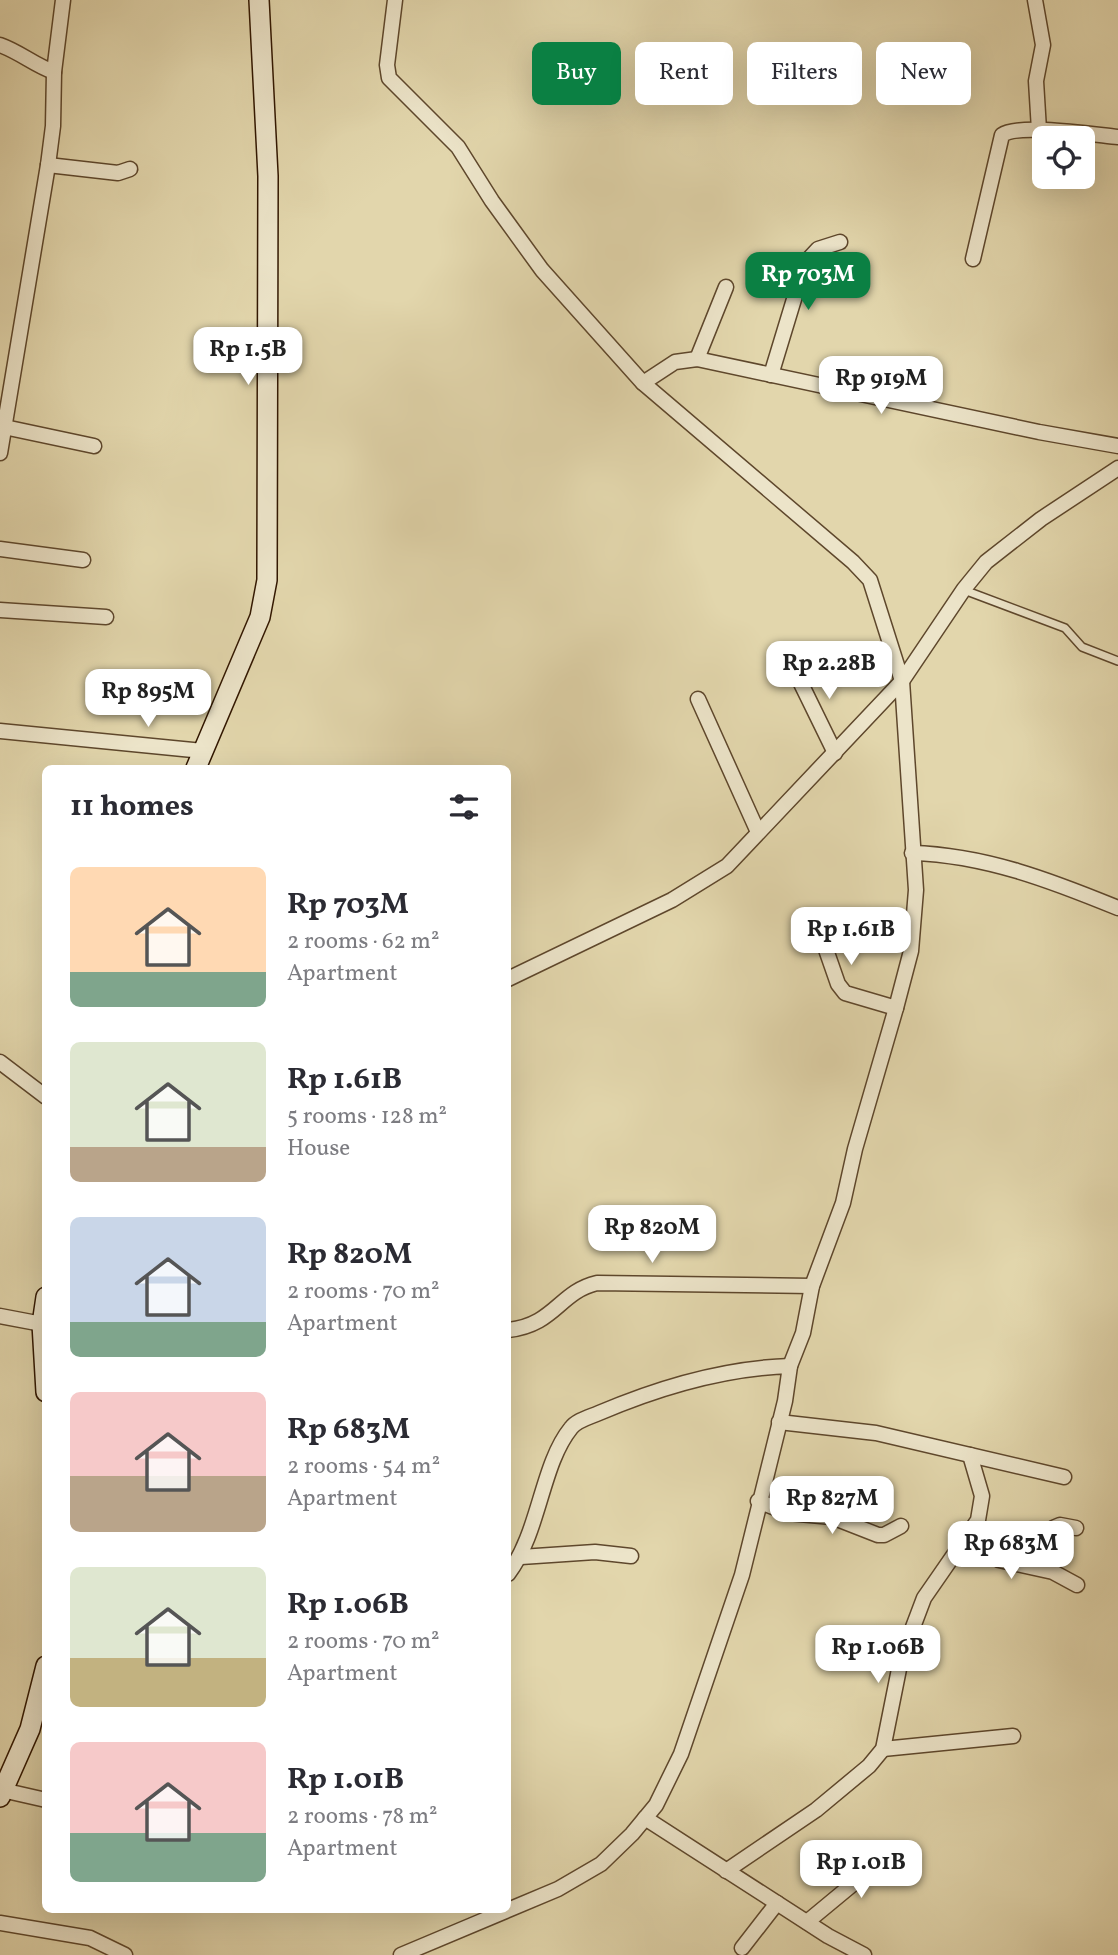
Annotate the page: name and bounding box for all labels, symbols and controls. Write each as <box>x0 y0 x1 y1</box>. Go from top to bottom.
chip: Buy <box>532 42 621 105</box>
chip: Rent <box>635 42 733 105</box>
chip: Filters <box>747 42 862 105</box>
chip: New <box>876 42 971 105</box>
map controls <box>1032 126 1095 189</box>
button: locate <box>1032 126 1095 189</box>
pin: Rp 703M <box>743 252 873 312</box>
text: Rp 703M <box>761 259 855 291</box>
pin: Rp 1.5B <box>183 328 313 387</box>
text: Rp 1.5B <box>209 334 287 366</box>
pin: Rp 919M <box>816 356 946 416</box>
text: Rp 919M <box>835 363 927 395</box>
pin: Rp 2.28B <box>757 642 901 701</box>
text: Rp 2.28B <box>782 648 876 680</box>
pin: Rp 895M <box>83 670 213 729</box>
text: Rp 895M <box>101 676 195 708</box>
text: 11 homes <box>70 786 194 828</box>
icon: filters <box>445 788 483 826</box>
text: Rp 703M <box>287 884 409 926</box>
icon: home <box>126 895 210 979</box>
pin: Rp 1.61B <box>779 908 923 967</box>
text: Rp 1.61B <box>807 914 895 946</box>
text: 2 rooms · 62 m² <box>287 926 439 958</box>
text: Apartment <box>287 958 398 990</box>
text: Rp 1.61B <box>287 1059 402 1101</box>
icon: home <box>126 1070 210 1154</box>
text: 5 rooms · 128 m² <box>287 1101 447 1133</box>
text: House <box>287 1133 350 1165</box>
pin: Rp 820M <box>587 1206 717 1265</box>
text: Rp 820M <box>604 1212 700 1244</box>
text: Rp 820M <box>287 1234 412 1276</box>
icon: home <box>126 1245 210 1329</box>
text: 2 rooms · 70 m² <box>287 1276 440 1308</box>
text: Apartment <box>287 1308 398 1340</box>
text: Rp 683M <box>287 1409 410 1451</box>
icon: home <box>126 1420 210 1504</box>
text: 2 rooms · 54 m² <box>287 1451 440 1483</box>
pin: Rp 827M <box>767 1476 897 1536</box>
text: Apartment <box>287 1483 398 1515</box>
text: Rp 827M <box>786 1483 878 1515</box>
pin: Rp 683M <box>946 1522 1076 1581</box>
text: Rp 683M <box>964 1528 1058 1560</box>
text: Rp 1.06B <box>287 1584 409 1626</box>
icon: home <box>126 1595 210 1679</box>
text: 2 rooms · 70 m² <box>287 1626 440 1658</box>
pin: Rp 1.06B <box>806 1626 950 1685</box>
text: Rp 1.06B <box>831 1632 925 1664</box>
text: Apartment <box>287 1658 398 1690</box>
text: Rp 1.01B <box>287 1759 404 1801</box>
icon: home <box>126 1770 210 1854</box>
text: 2 rooms · 78 m² <box>287 1801 438 1833</box>
text: Apartment <box>287 1833 398 1865</box>
pin: Rp 1.01B <box>789 1840 933 1900</box>
text: Rp 1.01B <box>816 1847 906 1879</box>

